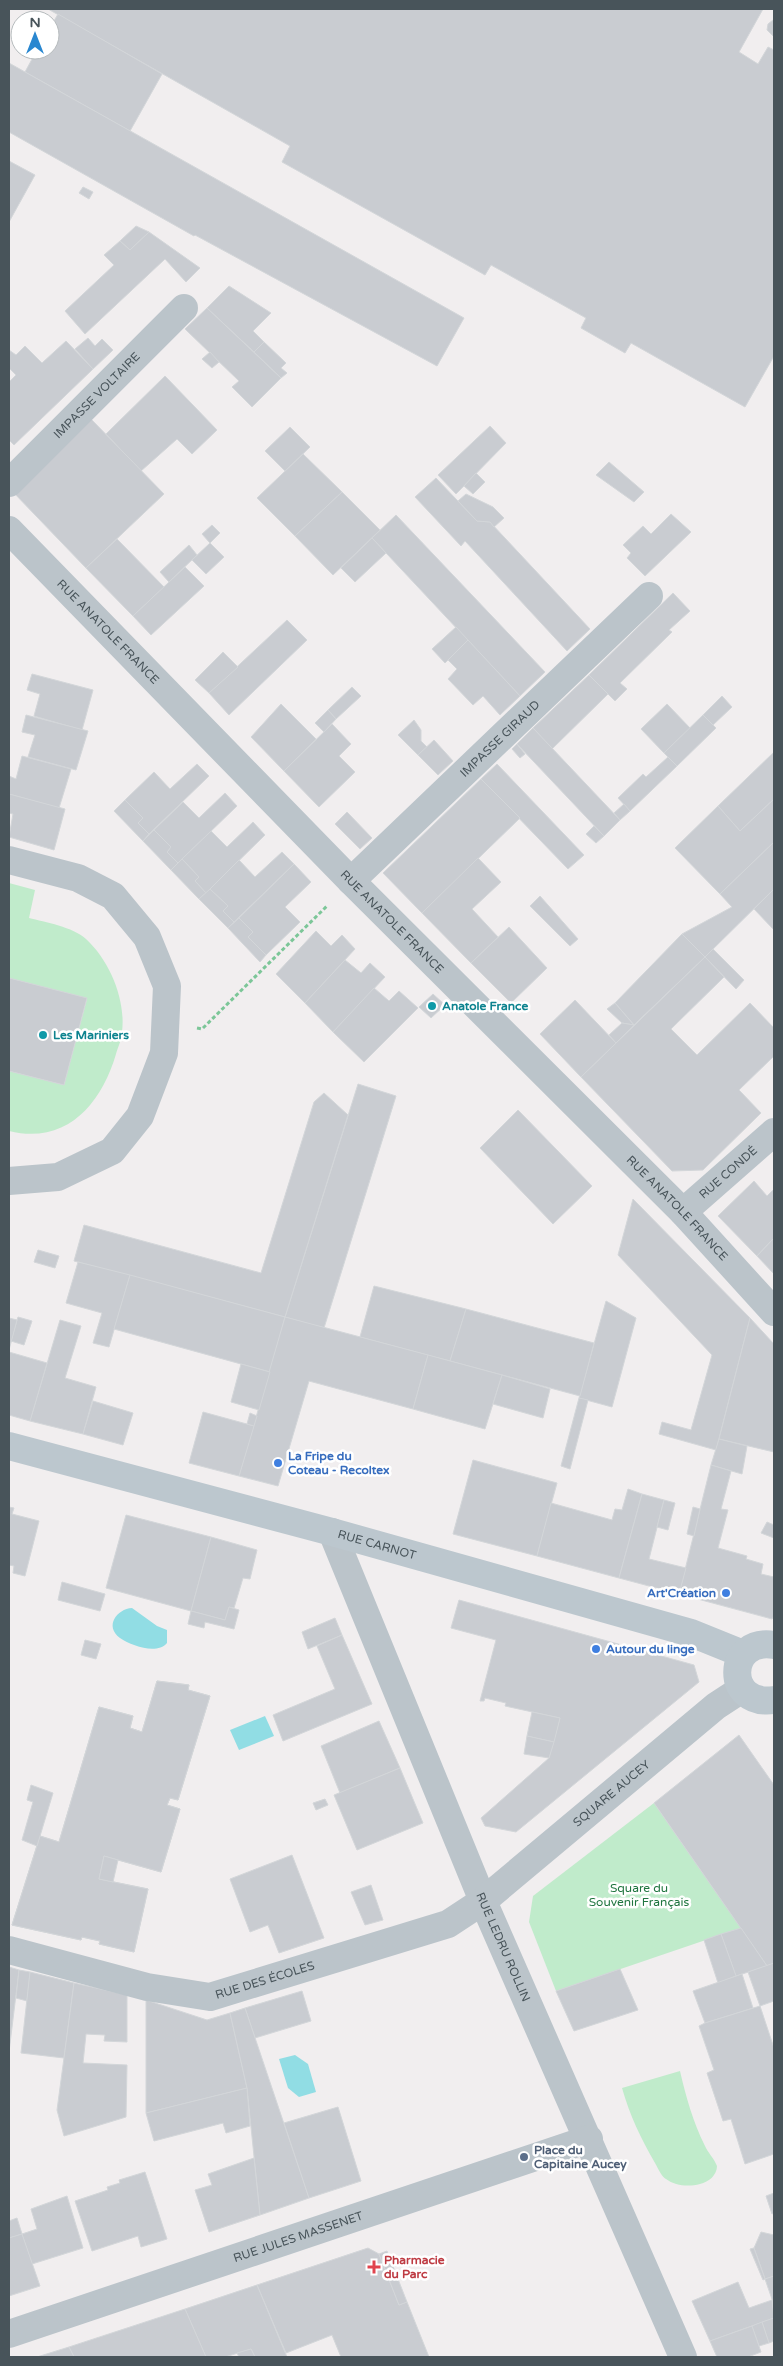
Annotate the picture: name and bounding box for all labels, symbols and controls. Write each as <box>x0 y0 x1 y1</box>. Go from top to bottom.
north arrow <box>10 10 60 60</box>
text: N <box>29 14 41 31</box>
street label: IMPASSE VOLTAIRE <box>51 349 143 441</box>
street label: RUE ANATOLE FRANCE <box>54 577 162 687</box>
street label: IMPASSE GIRAUD <box>457 697 543 780</box>
street label: RUE ANATOLE FRANCE <box>338 867 447 977</box>
place label: Anatole France <box>442 999 528 1013</box>
marker: Anatole France <box>426 1000 438 1012</box>
place label: Les Mariniers <box>53 1028 129 1042</box>
marker: Les Mariniers <box>37 1029 49 1041</box>
street label: RUE CONDÉ <box>696 1143 760 1202</box>
street label: RUE ANATOLE FRANCE <box>624 1153 731 1264</box>
place label: La Fripe du Coteau - Recoltex <box>288 1449 390 1477</box>
marker: La Fripe du Coteau - Recoltex <box>272 1457 284 1469</box>
street label: RUE CARNOT <box>336 1527 418 1563</box>
place label: Art'Création <box>647 1586 716 1600</box>
marker: Art'Création <box>720 1587 732 1599</box>
place label: Autour du linge <box>606 1642 695 1657</box>
marker: Autour du linge <box>590 1643 602 1655</box>
street label: SQUARE AUCEY <box>570 1757 653 1830</box>
park label: Square du Souvenir Français <box>589 1881 690 1909</box>
street label: RUE LEDRU ROLLIN <box>473 1890 533 2004</box>
street label: RUE DES ÉCOLES <box>213 1958 316 2002</box>
place label: Place du Capitaine Aucey <box>534 2143 627 2172</box>
marker: Place du Capitaine Aucey <box>518 2151 530 2163</box>
street label: RUE JULES MASSENET <box>231 2208 365 2265</box>
place label: Pharmacie du Parc <box>384 2253 445 2281</box>
marker: Pharmacie du Parc <box>368 2261 380 2273</box>

